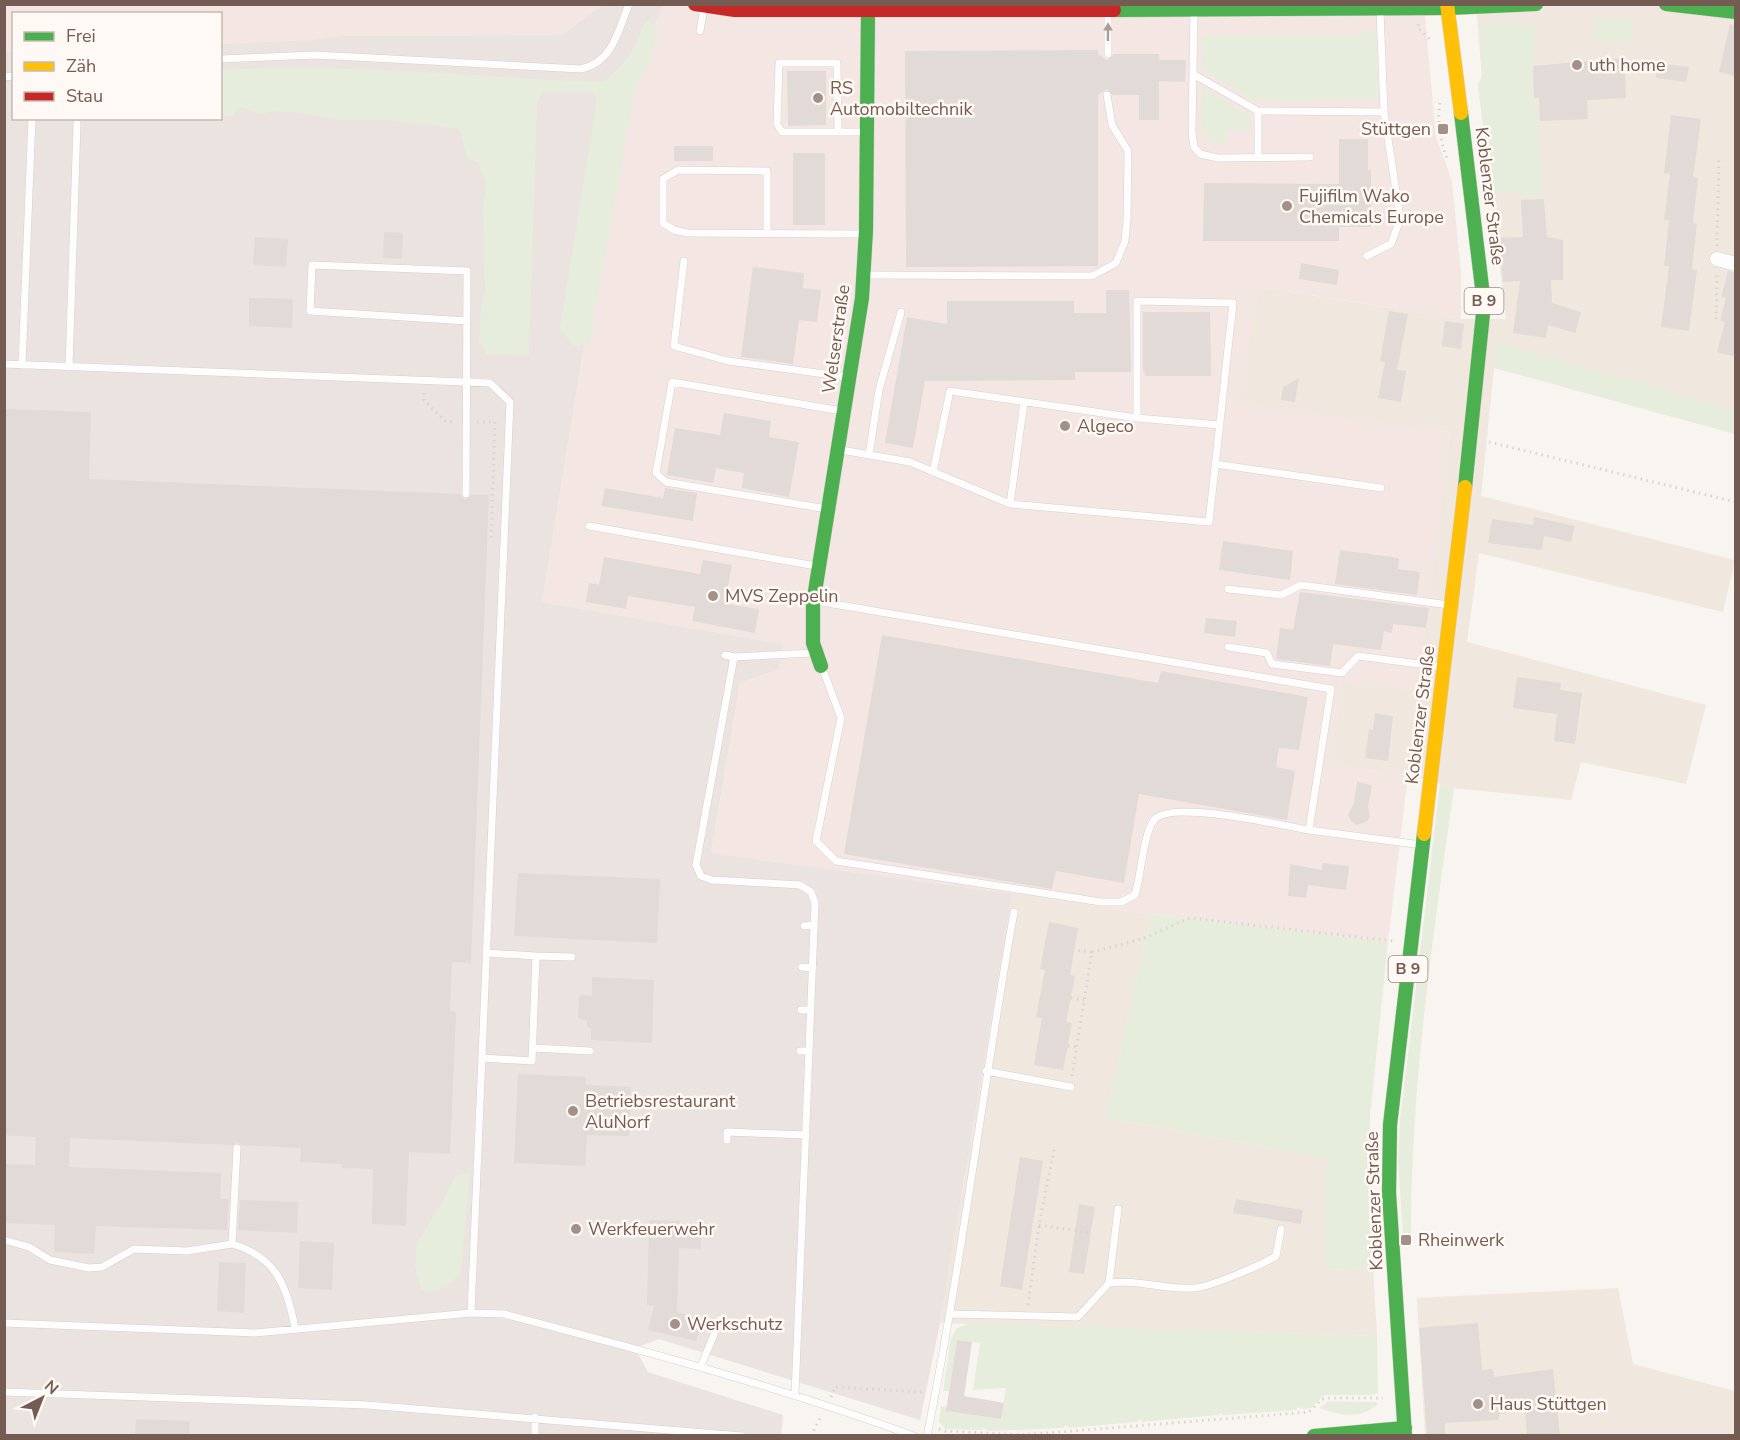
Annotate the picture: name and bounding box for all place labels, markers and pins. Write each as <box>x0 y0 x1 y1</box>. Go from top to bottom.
place label: uth home <box>1589 53 1665 77</box>
marker: uth home <box>1570 58 1584 72</box>
place label: RS Automobiltechnik <box>830 76 973 121</box>
marker: RS Automobiltechnik <box>811 91 825 105</box>
place label: Stüttgen <box>1361 117 1431 141</box>
marker: Stüttgen <box>1436 122 1450 136</box>
place label: Fujifilm Wako Chemicals Europe <box>1299 184 1444 229</box>
marker: Fujifilm Wako Chemicals Europe <box>1280 199 1294 213</box>
place label: Algeco <box>1077 414 1134 438</box>
marker: Algeco <box>1058 419 1072 433</box>
place label: MVS Zeppelin <box>725 584 838 608</box>
marker: MVS Zeppelin <box>706 589 720 603</box>
place label: Betriebsrestaurant AluNorf <box>585 1089 736 1134</box>
marker: Betriebsrestaurant AluNorf <box>566 1104 580 1118</box>
place label: Werkfeuerwehr <box>588 1217 716 1241</box>
marker: Werkfeuerwehr <box>569 1222 583 1236</box>
place label: Rheinwerk <box>1418 1228 1505 1252</box>
marker: Rheinwerk <box>1399 1233 1413 1247</box>
place label: Werkschutz <box>687 1312 783 1336</box>
marker: Werkschutz <box>668 1317 682 1331</box>
place label: Haus Stüttgen <box>1490 1392 1607 1416</box>
marker: Haus Stüttgen <box>1471 1397 1485 1411</box>

